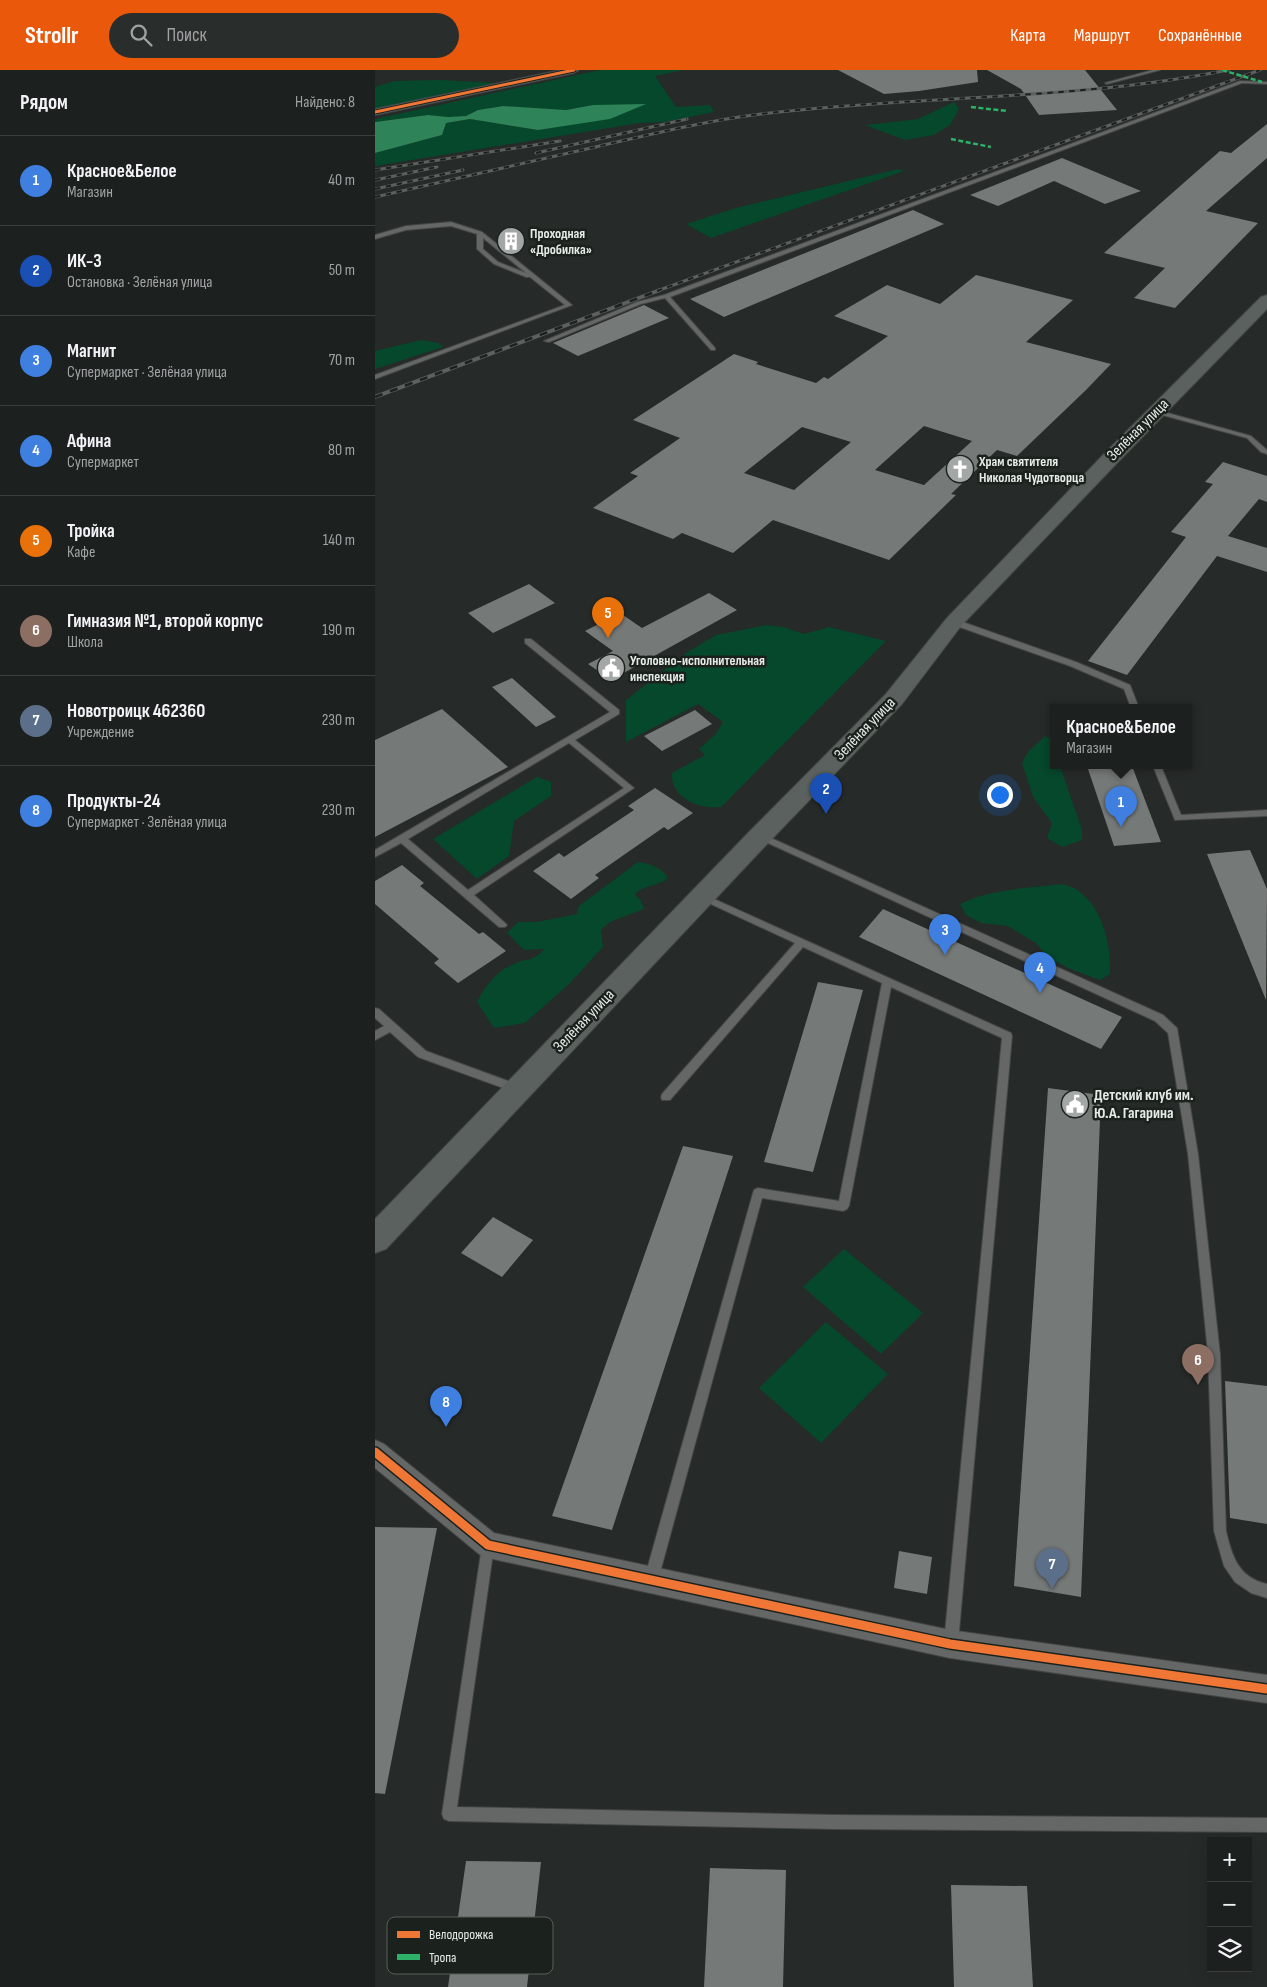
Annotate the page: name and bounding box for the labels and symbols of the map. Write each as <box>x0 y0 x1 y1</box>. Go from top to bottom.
place label: Проходная «Дробилка» <box>530 225 592 258</box>
building icon: Проходная «Дробилка» <box>496 226 526 256</box>
street label: Зелёная улица <box>1103 395 1173 465</box>
place label: Храм святителя Николая Чудотворца <box>978 453 1084 486</box>
church icon: Храм святителя Николая Чудотворца <box>945 454 975 484</box>
pin: 5 <box>592 597 624 638</box>
place label: Уголовно-исполнительная инспекция <box>630 652 765 685</box>
public building icon: Уголовно-исполнительная инспекция <box>596 653 626 683</box>
street label: Зелёная улица <box>830 694 900 764</box>
pin: 2 <box>810 773 842 814</box>
your location <box>987 782 1013 808</box>
pin: 1 <box>1105 786 1137 827</box>
pin: 3 <box>929 914 961 955</box>
pin: 4 <box>1024 952 1056 993</box>
street label: Зелёная улица <box>549 986 619 1056</box>
place label: Детский клуб им. Ю.А. Гагарина <box>1094 1086 1194 1123</box>
public building icon: Детский клуб им. Ю.А. Гагарина <box>1060 1089 1090 1119</box>
pin: 6 <box>1182 1344 1214 1385</box>
pin: 8 <box>430 1386 462 1427</box>
pin: 7 <box>1036 1548 1068 1589</box>
legend <box>387 1917 553 1974</box>
text: Велодорожка <box>429 1926 493 1943</box>
text: Тропа <box>429 1949 456 1966</box>

